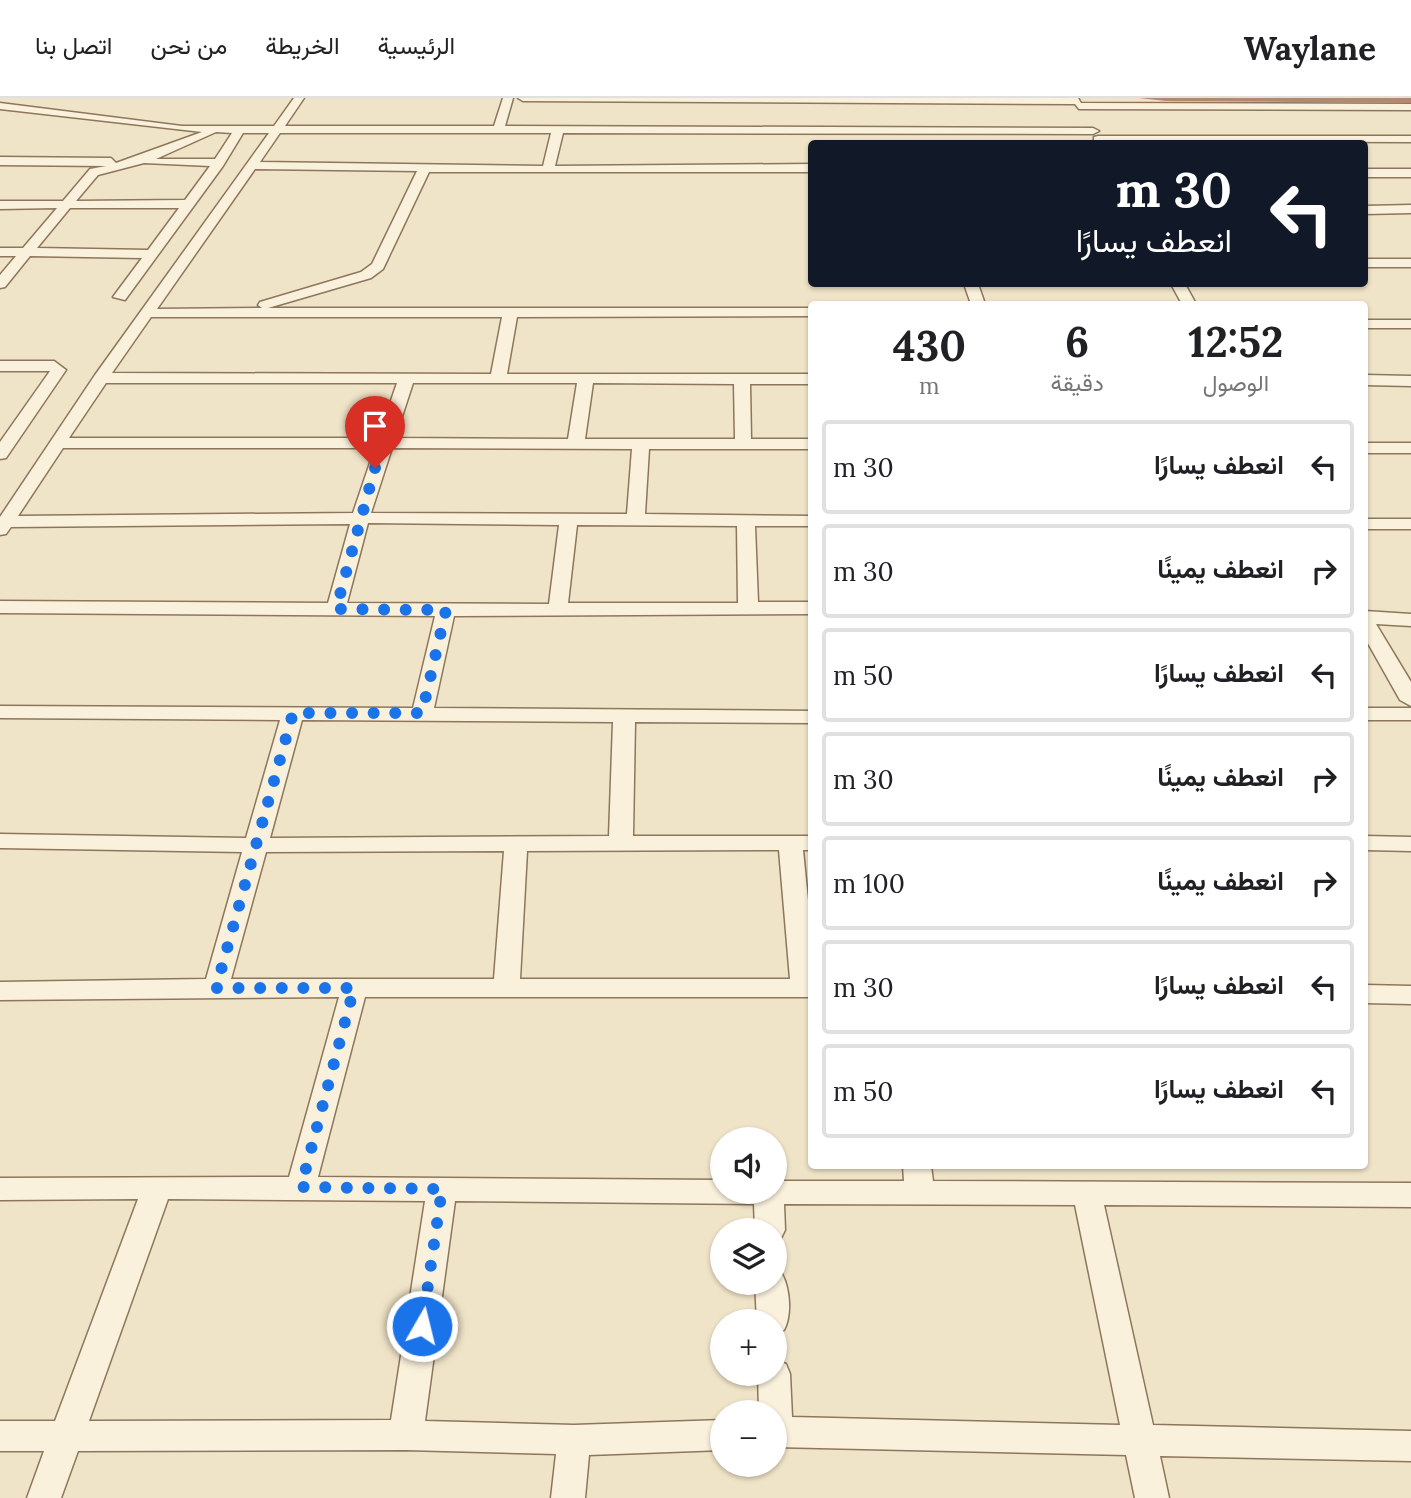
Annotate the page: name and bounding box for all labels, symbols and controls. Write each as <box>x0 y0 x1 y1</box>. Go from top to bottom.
text: Waylane <box>1244 27 1376 69</box>
text: اتصل بنا <box>35 30 112 61</box>
text: من نحن <box>150 30 227 61</box>
text: الخريطة <box>265 30 340 61</box>
text: الرئيسية <box>378 30 455 61</box>
text: 30 m <box>1115 158 1232 220</box>
icon: left <box>1256 168 1347 259</box>
text: انعطف يسارًا <box>1076 220 1232 261</box>
text: 6 <box>1065 315 1089 369</box>
text: 12:52 <box>1188 315 1283 369</box>
text: 430 <box>893 319 966 373</box>
text: دقيقة <box>1051 368 1104 397</box>
text: الوصول <box>1203 368 1269 397</box>
text: m <box>919 371 940 400</box>
pin <box>345 396 405 468</box>
icon: arrive <box>356 407 394 445</box>
text: انعطف يسارًا <box>1154 448 1284 481</box>
icon: left <box>1305 448 1343 486</box>
text: 30 m <box>833 451 894 484</box>
text: انعطف يمينًا <box>1157 552 1284 585</box>
icon: right <box>1305 552 1343 590</box>
text: 30 m <box>833 555 894 588</box>
text: انعطف يسارًا <box>1154 656 1284 689</box>
icon: left <box>1305 656 1343 694</box>
text: 50 m <box>833 659 893 692</box>
text: انعطف يمينًا <box>1157 760 1284 793</box>
icon: right <box>1305 760 1343 798</box>
text: 30 m <box>833 763 894 796</box>
text: انعطف يمينًا <box>1157 864 1284 897</box>
icon: right <box>1305 864 1343 902</box>
text: 100 m <box>833 867 905 900</box>
text: انعطف يسارًا <box>1154 968 1284 1001</box>
icon: left <box>1305 968 1343 1006</box>
text: 30 m <box>833 971 894 1004</box>
text: انعطف يسارًا <box>1154 1072 1284 1105</box>
icon: left <box>1305 1072 1343 1110</box>
text: 50 m <box>833 1075 893 1108</box>
map controls <box>710 1127 787 1477</box>
button: sound <box>710 1127 787 1204</box>
button: layers <box>710 1218 787 1295</box>
position arrow <box>385 1289 459 1363</box>
button: + <box>710 1309 787 1386</box>
button: − <box>710 1400 787 1477</box>

